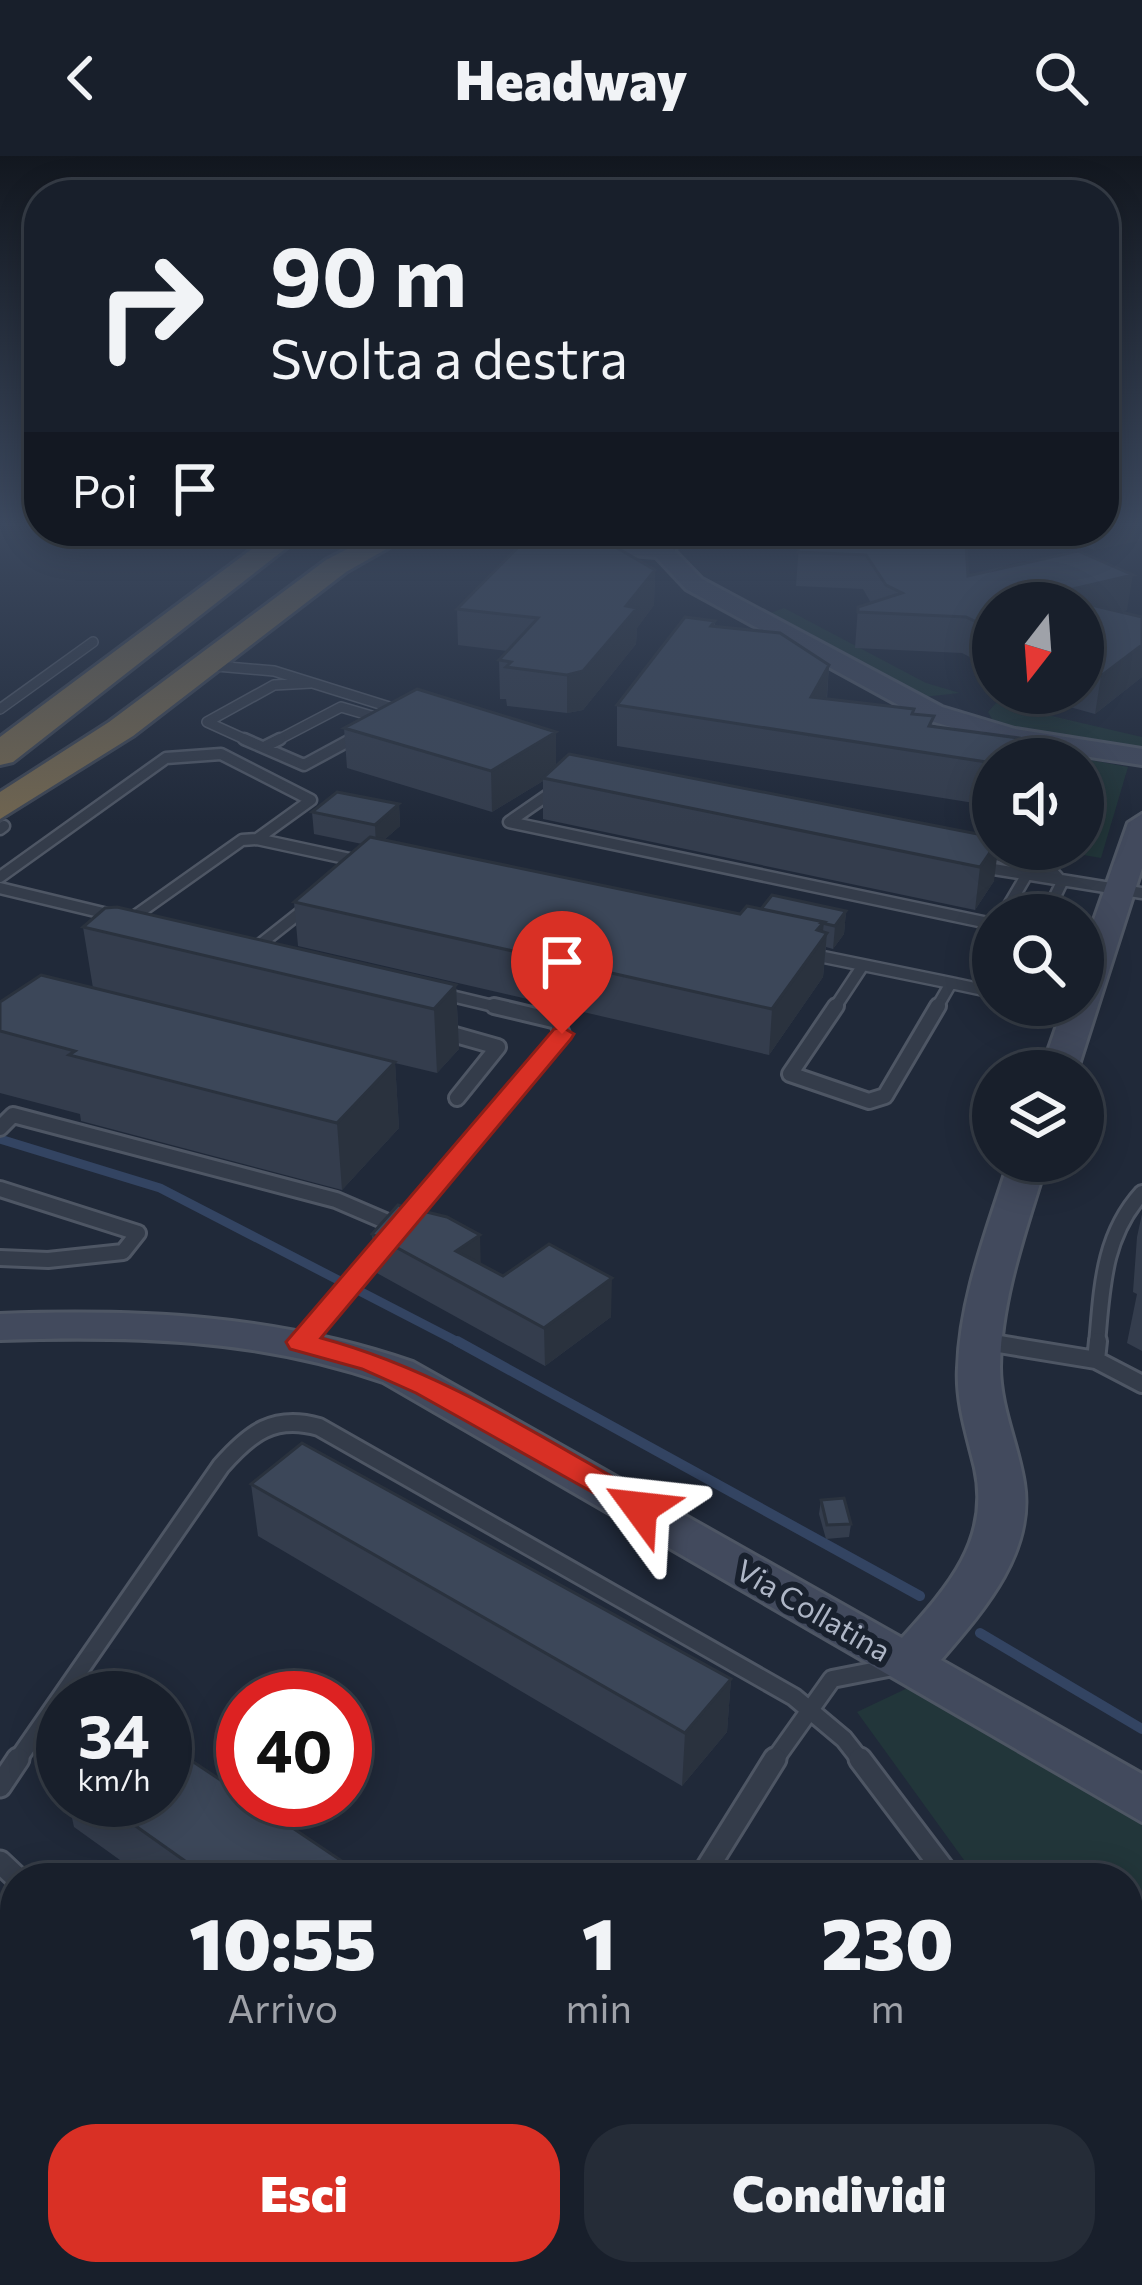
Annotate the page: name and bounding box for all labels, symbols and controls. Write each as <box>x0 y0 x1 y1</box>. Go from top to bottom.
icon: back <box>48 45 114 111</box>
text: Headway <box>455 45 687 111</box>
icon: search <box>1028 45 1094 111</box>
text: 90 m <box>270 222 467 324</box>
icon: right <box>72 228 228 384</box>
text: Svolta a destra <box>270 324 628 390</box>
icon: arrive <box>162 456 228 522</box>
text: Poi <box>72 462 138 517</box>
north arrow <box>972 582 1104 714</box>
map controls <box>972 582 1104 1182</box>
button: sound <box>972 738 1104 870</box>
button: search <box>972 894 1104 1026</box>
pin <box>511 911 613 1034</box>
icon: arrive <box>529 929 595 995</box>
button: layers <box>972 1050 1104 1182</box>
position arrow <box>577 1445 703 1571</box>
street label: Via Collatina <box>730 1550 898 1668</box>
speed limit sign: 40 <box>216 1671 372 1827</box>
text: 34 <box>78 1697 150 1770</box>
text: km/h <box>78 1760 150 1797</box>
text: 10:55 <box>189 1897 376 1985</box>
text: 1 <box>582 1897 616 1985</box>
text: 230 <box>821 1897 954 1985</box>
text: Arrivo <box>227 1983 338 2031</box>
text: min <box>566 1983 632 2031</box>
text: m <box>870 1983 904 2031</box>
button: Esci <box>48 2124 560 2262</box>
button: Condividi <box>584 2124 1095 2262</box>

